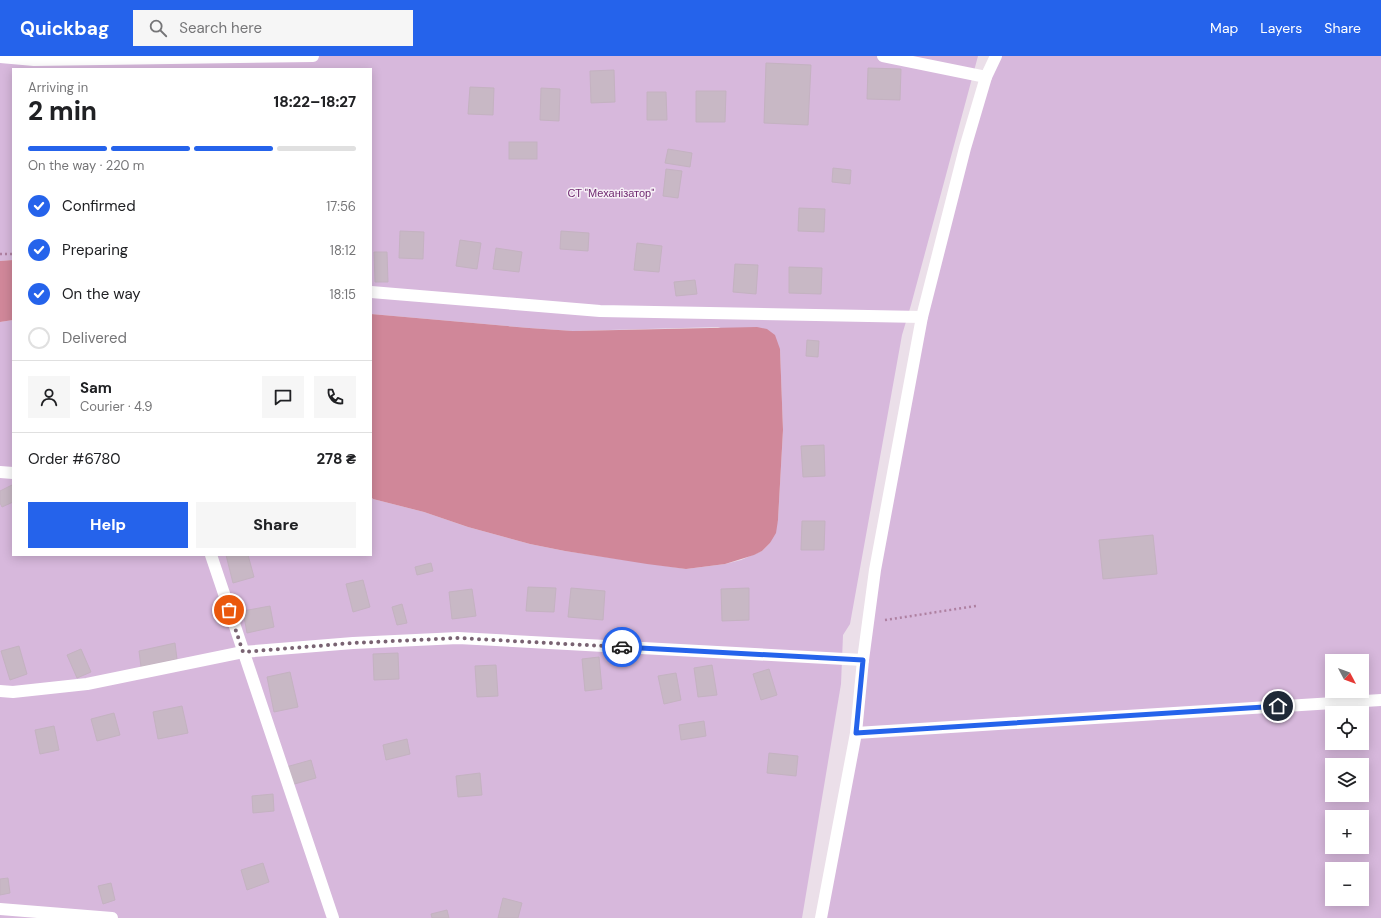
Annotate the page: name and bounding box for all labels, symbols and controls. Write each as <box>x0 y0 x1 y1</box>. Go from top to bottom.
search box <box>133 10 413 46</box>
text: Quickbag <box>20 16 109 41</box>
icon: search <box>147 17 169 39</box>
text: Search here <box>179 18 262 38</box>
text: Map <box>1210 19 1238 37</box>
text: Layers <box>1260 19 1302 37</box>
text: Share <box>1324 19 1361 37</box>
text: Arriving in <box>28 79 88 96</box>
text: 18:22–18:27 <box>274 92 356 112</box>
text: 2 min <box>28 94 97 128</box>
text: On the way · 220 m <box>28 157 144 174</box>
park label: СТ "Механізатор" <box>568 186 654 200</box>
icon: check <box>28 195 50 217</box>
text: Confirmed <box>62 196 136 216</box>
text: 17:56 <box>326 198 356 215</box>
icon: check <box>28 239 50 261</box>
text: Preparing <box>62 240 128 260</box>
text: 18:12 <box>330 242 356 259</box>
icon: check <box>28 283 50 305</box>
text: On the way <box>62 284 141 304</box>
text: 18:15 <box>329 286 356 303</box>
text: Delivered <box>62 328 127 348</box>
button: person <box>28 376 70 418</box>
button: chat <box>262 376 304 418</box>
button: phone <box>314 376 356 418</box>
text: Sam <box>80 378 112 398</box>
text: Courier · 4.9 <box>80 398 152 415</box>
text: Order #6780 <box>28 449 121 469</box>
text: 278 ₴ <box>316 449 356 469</box>
button: Help <box>28 502 188 548</box>
button: Share <box>196 502 356 548</box>
pin <box>212 593 246 627</box>
icon: bag <box>218 599 240 621</box>
courier <box>602 627 642 667</box>
icon: car <box>611 636 633 658</box>
north arrow <box>1325 654 1369 698</box>
map controls <box>1325 654 1369 906</box>
pin <box>1261 689 1295 723</box>
icon: home <box>1267 695 1289 717</box>
button: locate <box>1325 706 1369 750</box>
button: layers <box>1325 758 1369 802</box>
button: + <box>1325 810 1369 854</box>
button: − <box>1325 862 1369 906</box>

